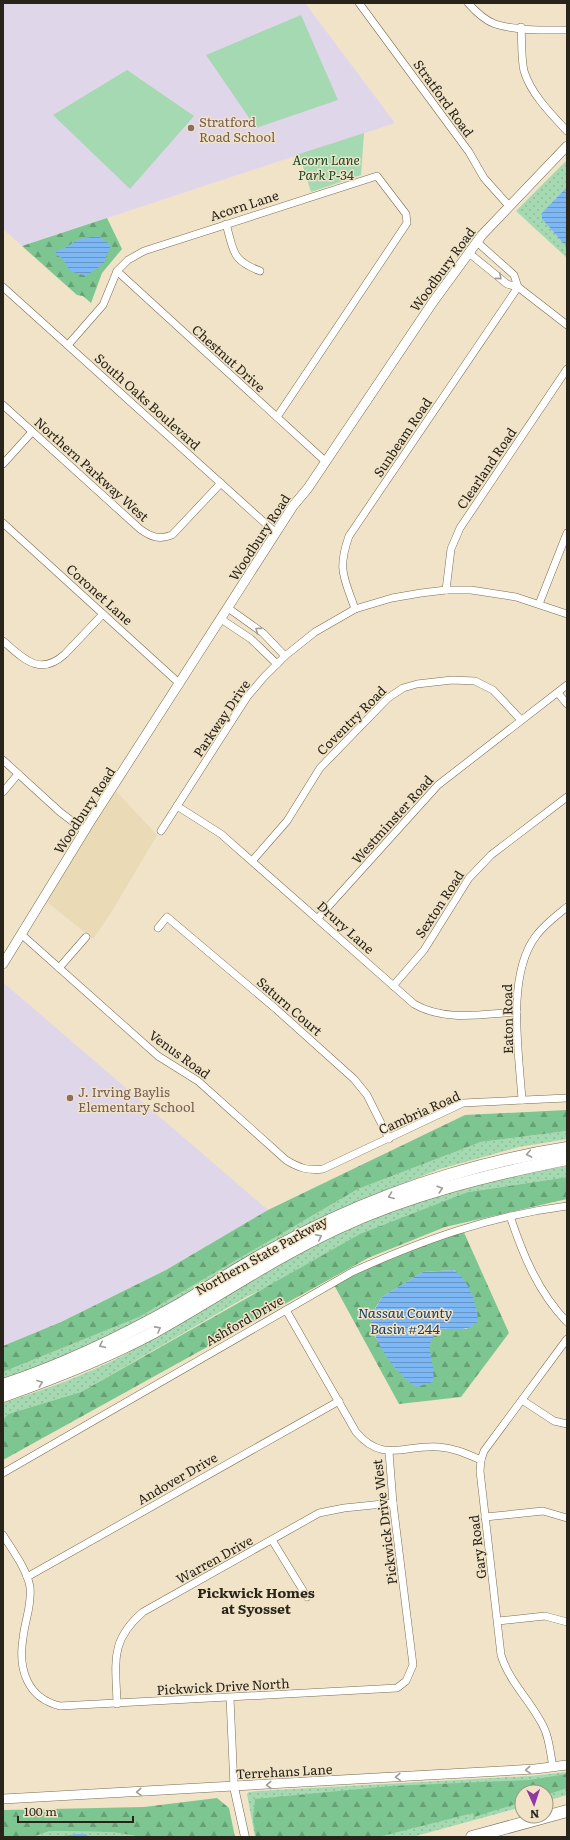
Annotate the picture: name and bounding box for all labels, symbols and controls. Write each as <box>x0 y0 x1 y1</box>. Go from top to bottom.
street label: Stratford Road <box>410 56 478 140</box>
place label: Stratford Road School <box>199 112 276 146</box>
marker: Stratford Road School <box>186 123 196 133</box>
park label: Acorn Lane Park P-34 <box>292 150 360 184</box>
street label: Acorn Lane <box>207 185 281 225</box>
street label: Woodbury Road <box>405 223 479 315</box>
one-way arrow <box>495 273 502 280</box>
street label: Chestnut Drive <box>188 320 270 396</box>
street label: South Oaks Boulevard <box>91 348 205 454</box>
street label: Sunbeam Road <box>368 393 436 481</box>
street label: Northern Parkway West <box>31 412 154 526</box>
street label: Clearland Road <box>452 423 520 513</box>
street label: Woodbury Road <box>224 490 294 584</box>
street label: Coronet Lane <box>63 559 138 629</box>
one-way arrow <box>256 628 263 635</box>
street label: Parkway Drive <box>188 675 254 761</box>
street label: Coventry Road <box>312 681 390 759</box>
street label: Woodbury Road <box>49 763 119 857</box>
street label: Westminster Road <box>347 770 437 868</box>
street label: Sexton Road <box>410 866 468 942</box>
street label: Drury Lane <box>313 896 379 958</box>
street label: Saturn Court <box>253 972 327 1040</box>
street label: Eaton Road <box>497 984 517 1054</box>
street label: Venus Road <box>146 1025 215 1083</box>
place label: J. Irving Baylis Elementary School <box>78 1082 195 1116</box>
street label: Cambria Road <box>375 1086 463 1138</box>
marker: J. Irving Baylis Elementary School <box>65 1093 75 1103</box>
one-way arrow <box>525 1150 532 1158</box>
one-way arrow <box>436 1185 443 1194</box>
one-way arrow <box>387 1191 394 1199</box>
street label: Northern State Parkway <box>191 1210 331 1299</box>
one-way arrow <box>315 1234 322 1242</box>
street label: Ashford Drive <box>202 1290 287 1350</box>
water label: Nassau County Basin #244 <box>358 1302 452 1338</box>
one-way arrow <box>154 1327 161 1334</box>
one-way arrow <box>99 1340 106 1348</box>
one-way arrow <box>36 1380 43 1388</box>
street label: Andover Drive <box>133 1447 221 1509</box>
street label: Pickwick Drive West <box>367 1458 401 1586</box>
street label: Gary Road <box>464 1514 490 1580</box>
street label: Warren Drive <box>172 1530 256 1588</box>
district label: Pickwick Homes at Syosset <box>197 1582 315 1618</box>
street label: Pickwick Drive North <box>156 1673 290 1699</box>
street label: Terrehans Lane <box>235 1759 333 1783</box>
one-way arrow <box>525 1765 531 1774</box>
one-way arrow <box>395 1773 402 1782</box>
one-way arrow <box>266 1781 272 1789</box>
north arrow <box>514 1784 554 1824</box>
one-way arrow <box>136 1788 142 1796</box>
scale bar <box>18 1798 133 1824</box>
text: 100 m <box>24 1802 57 1820</box>
text: N <box>530 1807 540 1823</box>

